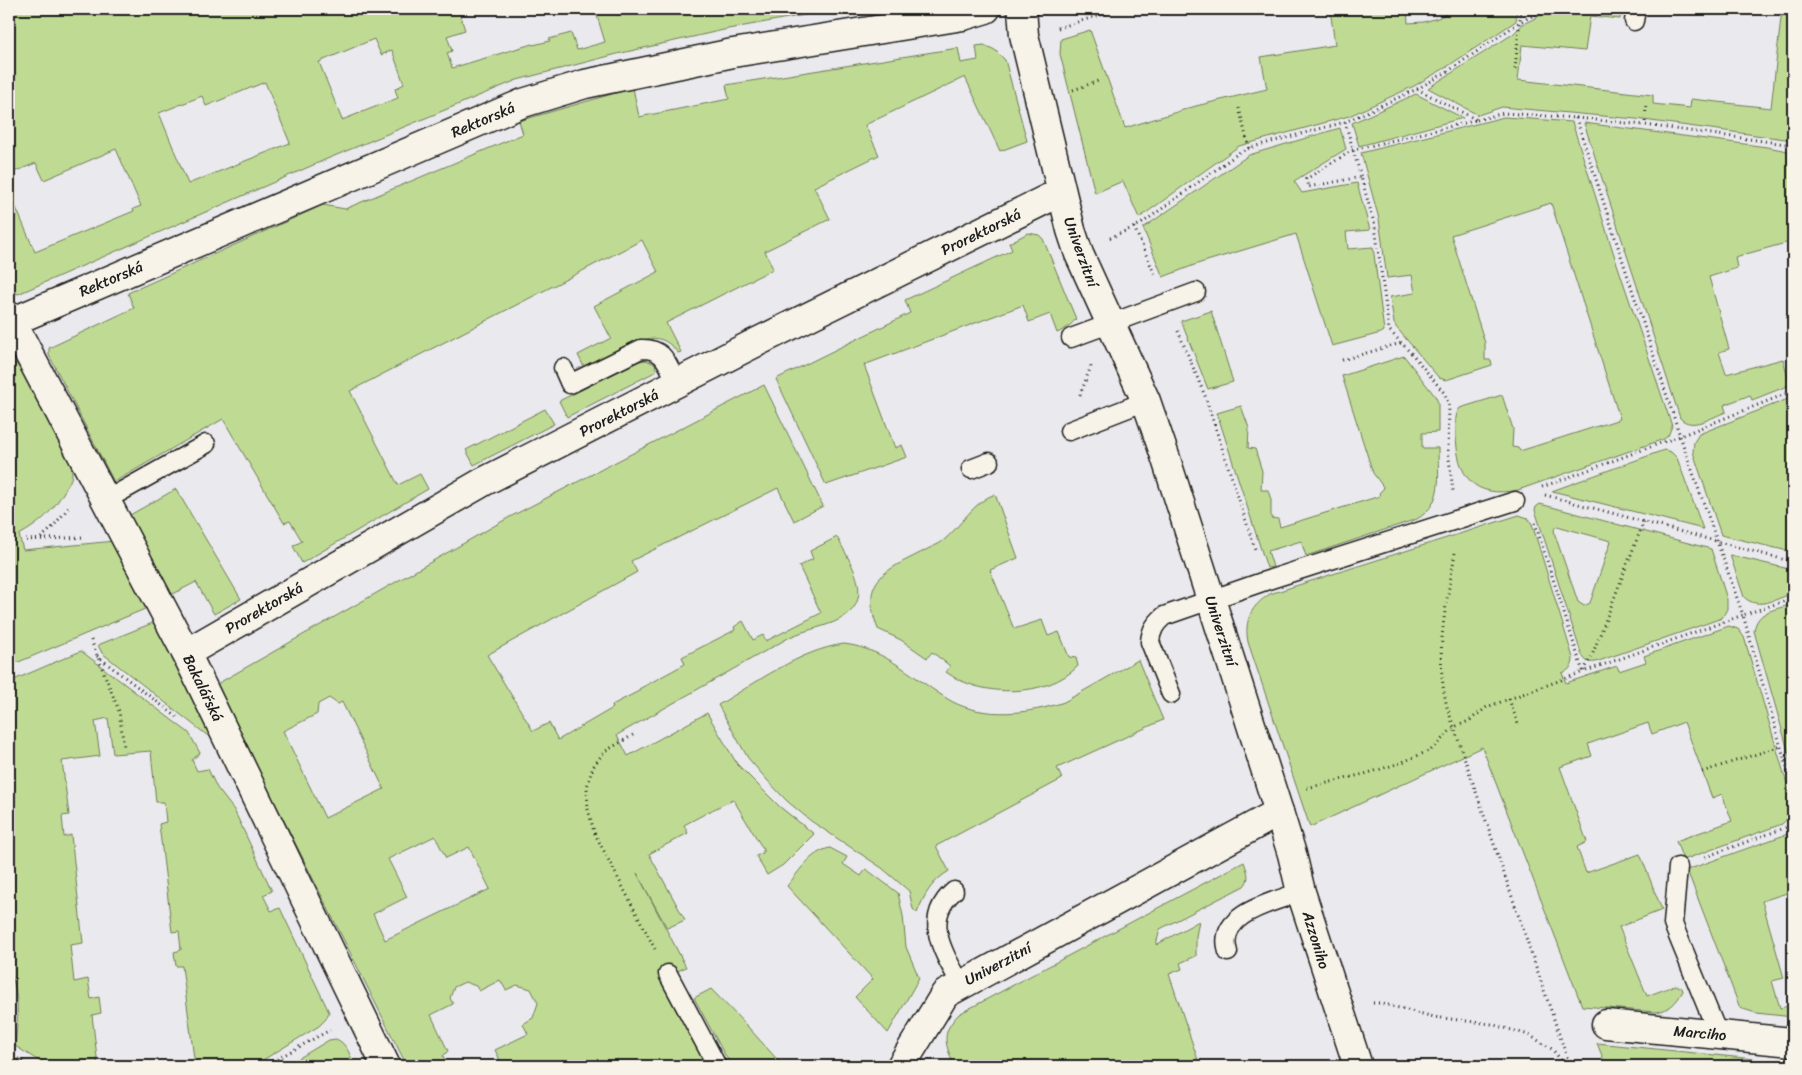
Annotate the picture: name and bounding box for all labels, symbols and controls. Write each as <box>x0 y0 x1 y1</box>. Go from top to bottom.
street label: Rektorská <box>447 95 520 145</box>
street label: Prorektorská <box>936 201 1026 263</box>
street label: Univerzitní <box>1056 213 1106 293</box>
street label: Rektorská <box>75 254 148 304</box>
street label: Prorektorská <box>575 382 664 444</box>
street label: Prorektorská <box>220 575 308 641</box>
street label: Univerzitní <box>1197 592 1245 672</box>
street label: Bakalářská <box>176 650 231 727</box>
street label: Azzoniho <box>1295 907 1337 973</box>
street label: Univerzitní <box>960 934 1038 993</box>
street label: Marciho <box>1673 1018 1728 1048</box>

